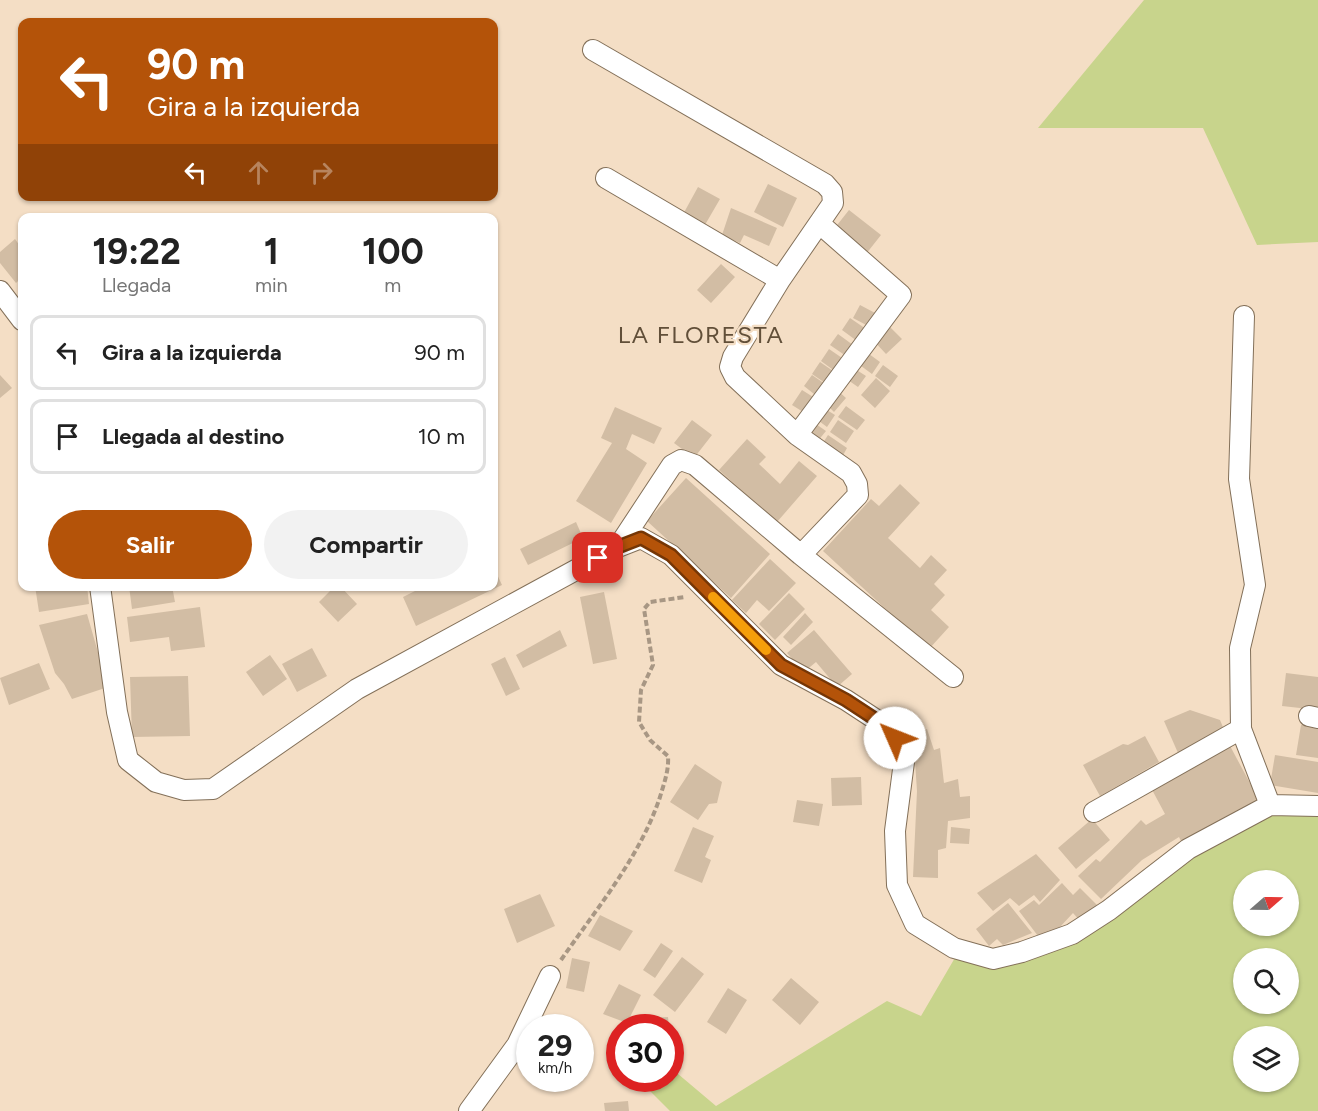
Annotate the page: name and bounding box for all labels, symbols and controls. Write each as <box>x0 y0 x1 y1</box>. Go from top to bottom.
text: 90 m <box>147 39 245 90</box>
icon: left <box>48 42 126 120</box>
text: Gira a la izquierda <box>147 90 360 123</box>
icon: left <box>179 156 212 189</box>
icon: ahead <box>242 156 275 189</box>
icon: right <box>305 156 338 189</box>
text: 19:22 <box>92 230 181 273</box>
text: 1 <box>264 230 279 273</box>
text: 100 <box>362 230 424 273</box>
text: Llegada <box>102 273 171 297</box>
text: min <box>255 273 288 297</box>
text: m <box>384 273 401 297</box>
district label: LA FLORESTA <box>618 320 784 349</box>
icon: left <box>51 336 84 369</box>
text: Gira a la izquierda <box>102 339 282 366</box>
text: 90 m <box>414 339 465 366</box>
icon: arrive <box>51 420 84 453</box>
text: Llegada al destino <box>102 423 284 450</box>
text: 10 m <box>418 423 465 450</box>
button: Salir <box>48 510 252 579</box>
button: Compartir <box>264 510 468 579</box>
pin <box>572 532 623 583</box>
icon: arrive <box>581 541 614 574</box>
position arrow <box>863 706 927 770</box>
north arrow <box>1233 870 1299 936</box>
map controls <box>1233 870 1299 1092</box>
button: search <box>1233 948 1299 1014</box>
speed limit sign: 30 <box>606 1014 684 1092</box>
button: layers <box>1233 1026 1299 1092</box>
text: 29 <box>538 1027 572 1064</box>
text: km/h <box>538 1059 572 1077</box>

